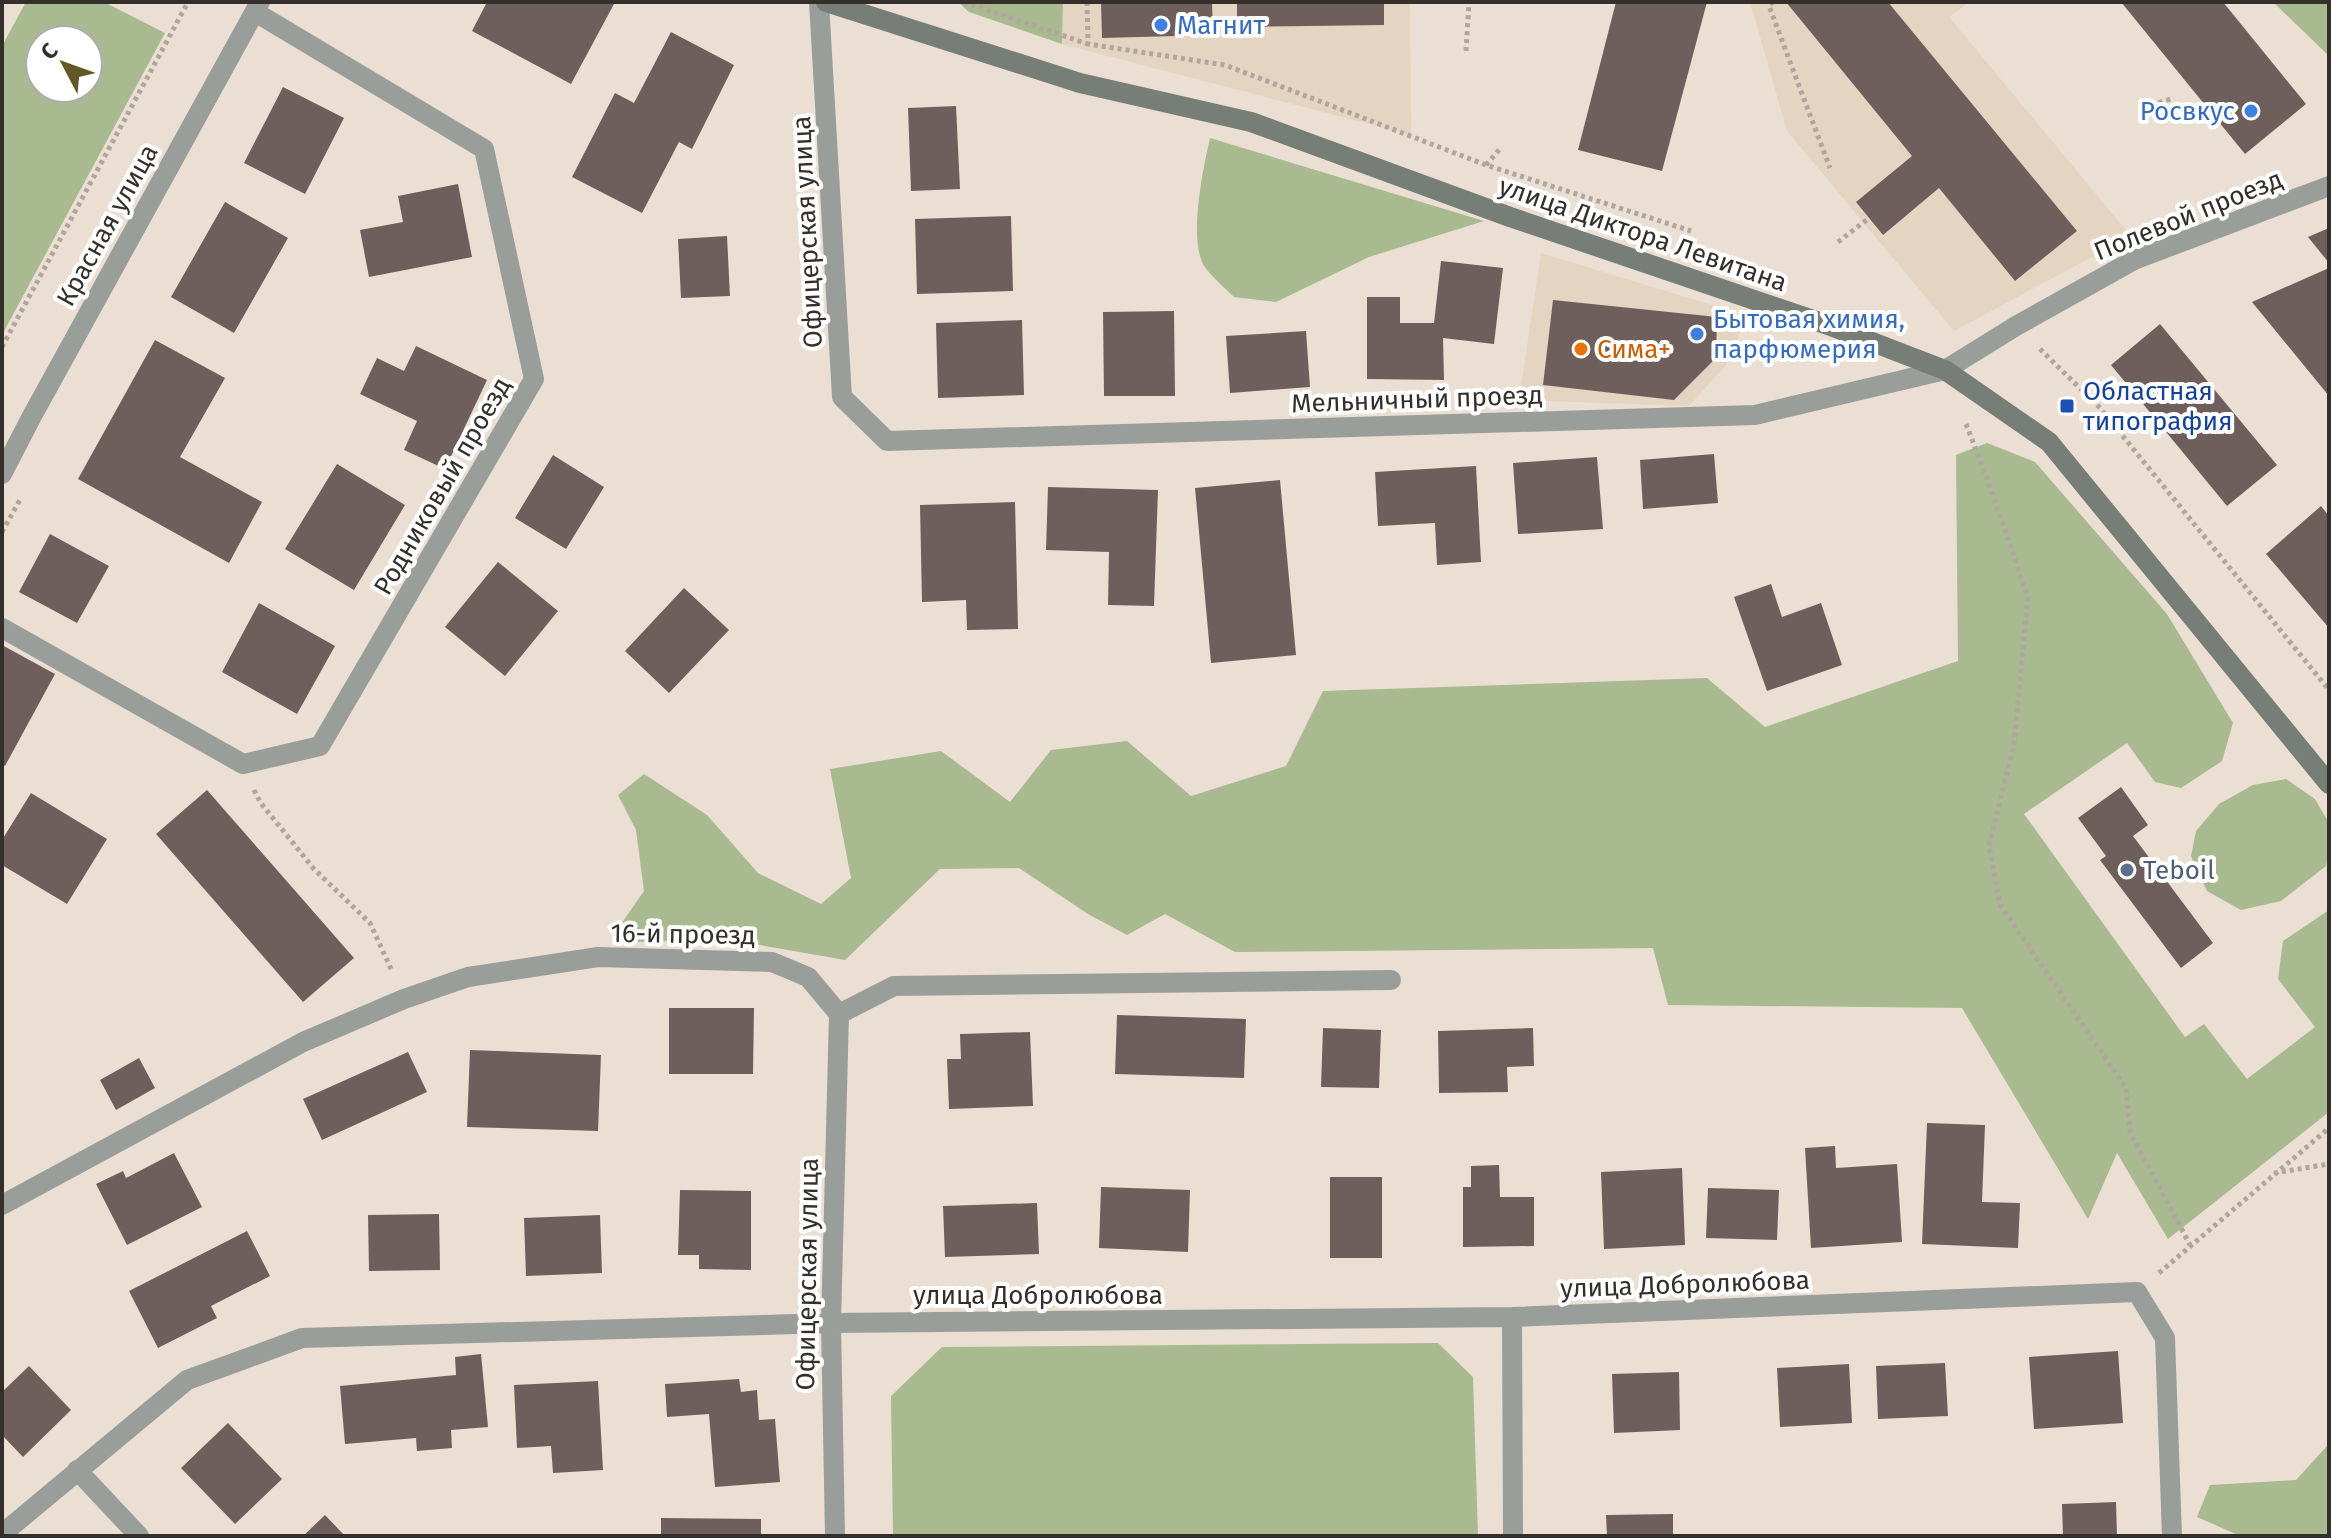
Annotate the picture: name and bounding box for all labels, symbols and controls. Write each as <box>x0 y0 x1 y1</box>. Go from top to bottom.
place label: Магнит <box>1177 10 1266 41</box>
marker: Магнит <box>1152 16 1170 34</box>
north arrow <box>24 24 104 104</box>
text: С <box>35 37 64 65</box>
place label: Росвкус <box>2140 96 2235 127</box>
marker: Росвкус <box>2242 102 2260 120</box>
street label: Офицерская улица <box>786 115 829 349</box>
street label: Красная улица <box>50 139 165 312</box>
street label: Полевой проезд <box>2089 164 2287 267</box>
street label: улица Диктора Левитана <box>1495 171 1791 298</box>
place label: Бытовая химия, парфюмерия <box>1713 304 1905 365</box>
marker: Бытовая химия, парфюмерия <box>1688 325 1706 343</box>
place label: Сима+ <box>1597 334 1671 365</box>
marker: Сима+ <box>1572 340 1590 358</box>
street label: Родниковый проезд <box>367 372 517 601</box>
place label: Областная типография <box>2083 376 2232 437</box>
street label: Мельничный проезд <box>1291 380 1543 419</box>
marker: Областная типография <box>2058 397 2076 415</box>
place label: Teboil <box>2143 855 2215 886</box>
marker: Teboil <box>2118 861 2136 879</box>
street label: 16-й проезд <box>610 918 756 951</box>
street label: Офицерская улица <box>790 1157 825 1391</box>
street label: улица Добролюбова <box>1560 1265 1810 1304</box>
street label: улица Добролюбова <box>913 1280 1163 1311</box>

